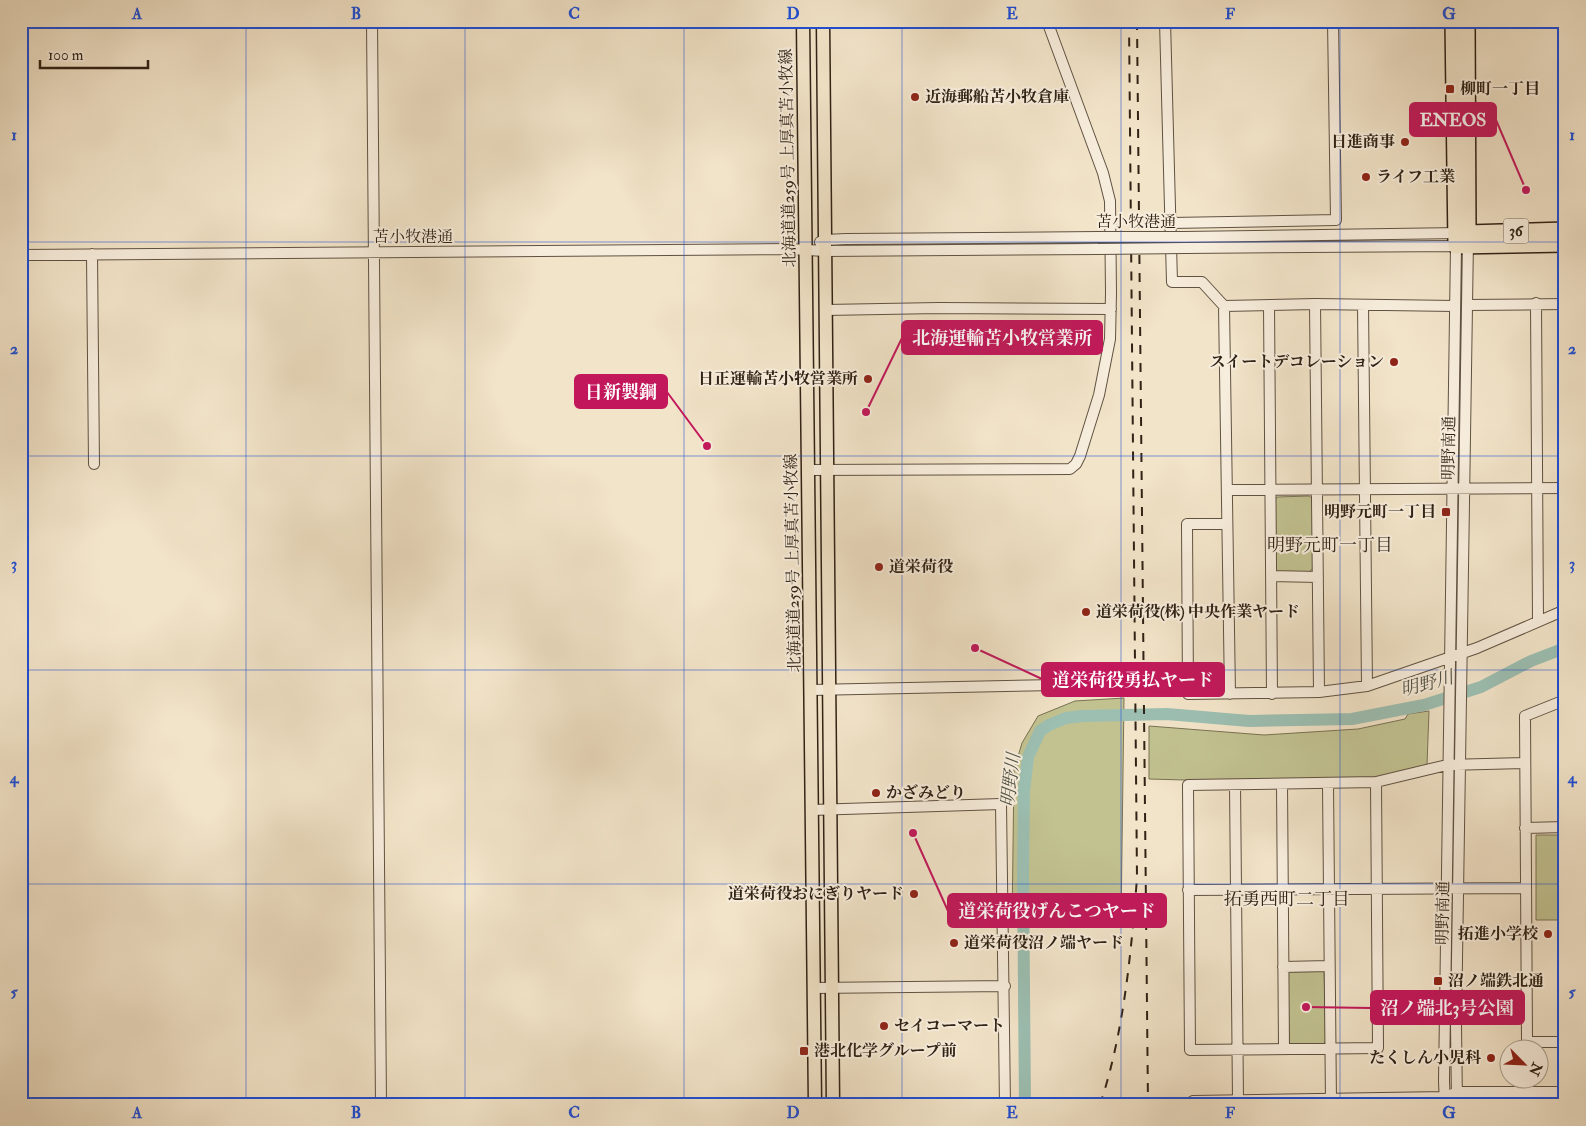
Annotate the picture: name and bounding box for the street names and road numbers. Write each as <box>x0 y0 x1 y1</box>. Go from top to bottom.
street label: 北海道道259号 上厚真苫小牧線 <box>776 49 800 267</box>
street label: 苫小牧港通 <box>1096 212 1176 232</box>
road number: 36 <box>1504 218 1528 244</box>
street label: 苫小牧港通 <box>373 227 453 247</box>
street label: 明野南通 <box>1438 416 1460 480</box>
street label: 北海道道259号 上厚真苫小牧線 <box>781 454 805 672</box>
street label: 明野南通 <box>1432 881 1454 945</box>

